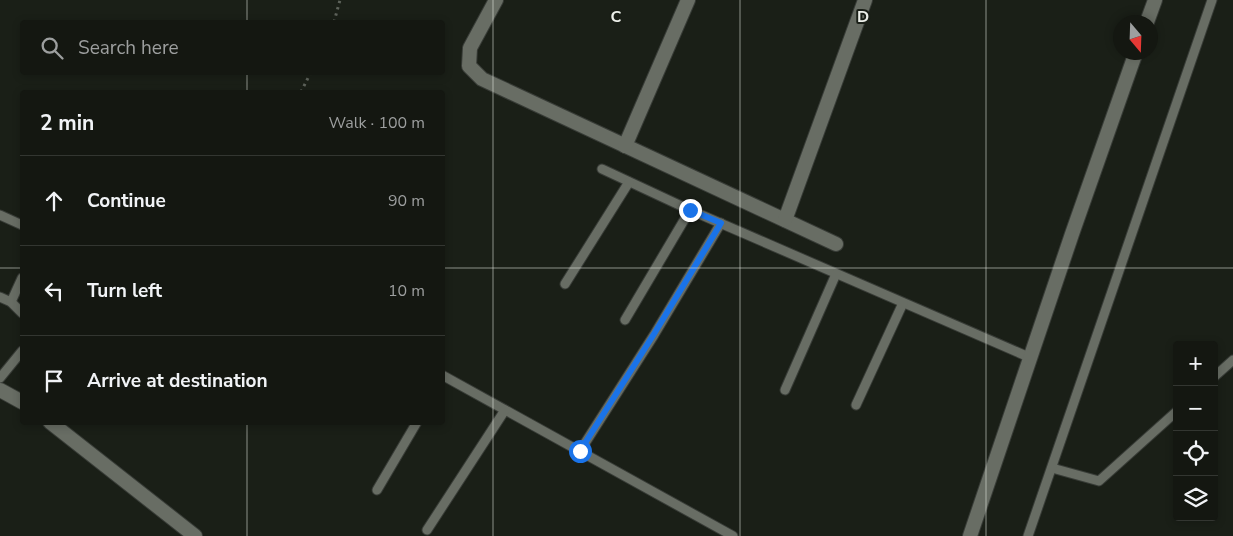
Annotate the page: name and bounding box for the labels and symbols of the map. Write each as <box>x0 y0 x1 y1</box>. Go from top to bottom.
text: C <box>611 6 622 28</box>
text: D <box>857 6 869 28</box>
north arrow <box>1113 15 1158 60</box>
route end <box>679 199 702 222</box>
route start <box>569 440 592 463</box>

